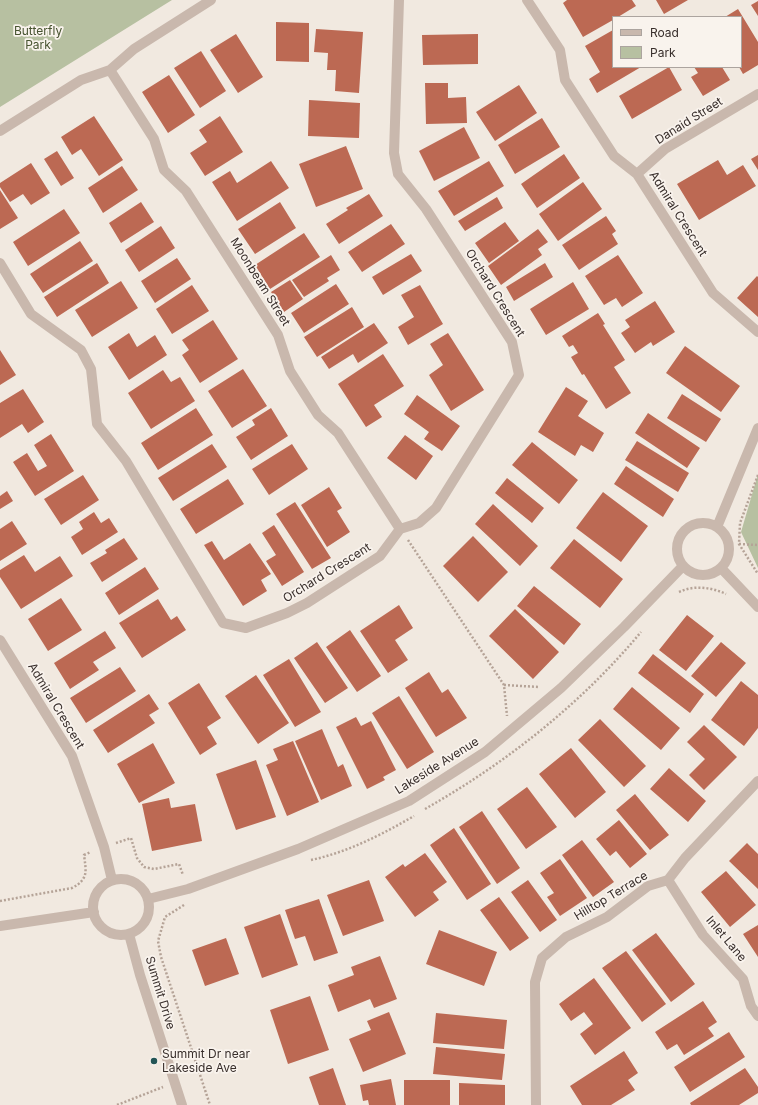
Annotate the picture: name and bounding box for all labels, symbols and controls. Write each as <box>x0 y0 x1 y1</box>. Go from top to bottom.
legend <box>612 16 742 68</box>
park label: Butterfly Park <box>14 24 62 52</box>
text: Road <box>650 25 679 40</box>
text: Park <box>650 45 676 60</box>
street label: Danaid Street <box>653 95 725 147</box>
street label: Admiral Crescent <box>646 169 710 259</box>
street label: Moonbeam Street <box>227 235 293 329</box>
street label: Orchard Crescent <box>462 247 528 339</box>
street label: Orchard Crescent <box>281 540 373 606</box>
street label: Admiral Crescent <box>25 660 87 752</box>
street label: Lakeside Avenue <box>393 734 481 798</box>
street label: Hilltop Terrace <box>572 868 650 924</box>
street label: Inlet Lane <box>703 913 749 965</box>
street label: Summit Drive <box>142 955 178 1031</box>
place label: Summit Dr near Lakeside Ave <box>162 1047 250 1075</box>
marker: Summit Dr near Lakeside Ave <box>149 1056 159 1066</box>

